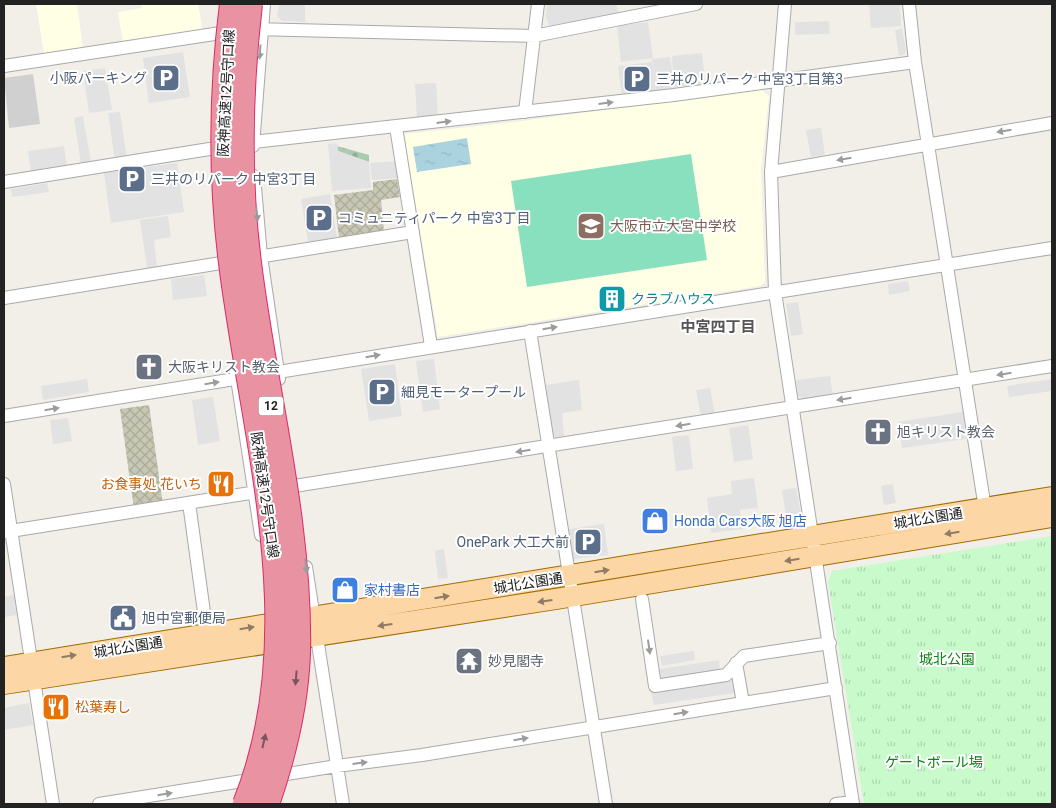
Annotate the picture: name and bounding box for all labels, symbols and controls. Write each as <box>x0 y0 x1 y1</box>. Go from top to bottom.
street label: 阪神高速12号守口線 <box>215 29 237 157</box>
one-way arrow <box>255 45 263 61</box>
parking icon: 小阪パーキング <box>151 63 181 93</box>
parking icon: 三井のリパーク 中宮3丁目第3 <box>622 64 652 94</box>
place label: 小阪パーキング <box>49 70 147 86</box>
place label: 三井のリパーク 中宮3丁目第3 <box>656 71 843 87</box>
one-way arrow <box>598 99 614 107</box>
one-way arrow <box>437 118 453 126</box>
one-way arrow <box>996 127 1012 135</box>
one-way arrow <box>836 155 852 163</box>
parking icon: 三井のリパーク 中宮3丁目 <box>117 164 147 194</box>
place label: 三井のリパーク 中宮3丁目 <box>151 171 316 187</box>
parking icon: コミュニティパーク 中宮3丁目 <box>304 203 334 233</box>
one-way arrow <box>253 207 261 223</box>
place label: コミュニティパーク 中宮3丁目 <box>338 210 531 226</box>
school or university icon: 大阪市立大宮中学校 <box>576 211 606 241</box>
place label: 大阪市立大宮中学校 <box>610 218 736 234</box>
building icon: クラブハウス <box>597 284 627 314</box>
place label: クラブハウス <box>631 291 715 307</box>
district label: 中宮四丁目 <box>680 318 756 336</box>
one-way arrow <box>543 324 559 332</box>
church icon: 大阪キリスト教会 <box>134 352 164 382</box>
one-way arrow <box>365 352 381 360</box>
place label: 大阪キリスト教会 <box>168 359 280 375</box>
one-way arrow <box>996 370 1012 378</box>
parking icon: 細見モータープール <box>367 377 397 407</box>
one-way arrow <box>205 379 221 387</box>
place label: 細見モータープール <box>401 384 526 400</box>
road number: 12 <box>258 396 284 416</box>
one-way arrow <box>835 396 851 404</box>
one-way arrow <box>44 404 60 412</box>
church icon: 旭キリスト教会 <box>863 417 893 447</box>
one-way arrow <box>675 421 691 429</box>
place label: 旭キリスト教会 <box>897 424 995 440</box>
street label: 阪神高速12号守口線 <box>248 431 282 559</box>
one-way arrow <box>514 447 530 455</box>
restaurant icon: お食事処 花いち <box>206 469 236 499</box>
place label: お食事処 花いち <box>101 476 202 492</box>
street label: 城北公園通 <box>892 505 964 531</box>
shop icon: Honda Cars大阪 旭店 <box>640 506 670 536</box>
place label: Honda Cars大阪 旭店 <box>674 513 807 529</box>
parking icon: OnePark 大工大前 <box>573 527 603 557</box>
one-way arrow <box>944 529 960 537</box>
place label: OnePark 大工大前 <box>457 534 569 550</box>
one-way arrow <box>784 556 800 564</box>
one-way arrow <box>302 558 310 574</box>
one-way arrow <box>595 567 611 575</box>
street label: 城北公園通 <box>492 570 564 596</box>
shop icon: 家村書店 <box>330 575 360 605</box>
place label: 家村書店 <box>364 582 420 598</box>
one-way arrow <box>434 592 450 600</box>
one-way arrow <box>537 597 553 605</box>
public building icon: 旭中宮郵便局 <box>108 603 138 633</box>
place label: 旭中宮郵便局 <box>142 610 226 626</box>
one-way arrow <box>376 621 392 629</box>
one-way arrow <box>239 624 255 632</box>
street label: 城北公園通 <box>92 634 164 660</box>
one-way arrow <box>645 639 653 655</box>
temple icon: 妙見閣寺 <box>454 646 484 676</box>
park label: 城北公園 <box>919 651 975 667</box>
one-way arrow <box>62 652 78 660</box>
place label: 妙見閣寺 <box>488 653 544 669</box>
one-way arrow <box>292 670 300 686</box>
restaurant icon: 松葉寿し <box>41 692 71 722</box>
place label: 松葉寿し <box>75 699 131 715</box>
one-way arrow <box>673 709 689 717</box>
one-way arrow <box>261 733 269 749</box>
one-way arrow <box>513 735 529 743</box>
park label: ゲートボール場 <box>885 754 983 770</box>
one-way arrow <box>352 759 368 767</box>
one-way arrow <box>157 789 173 797</box>

